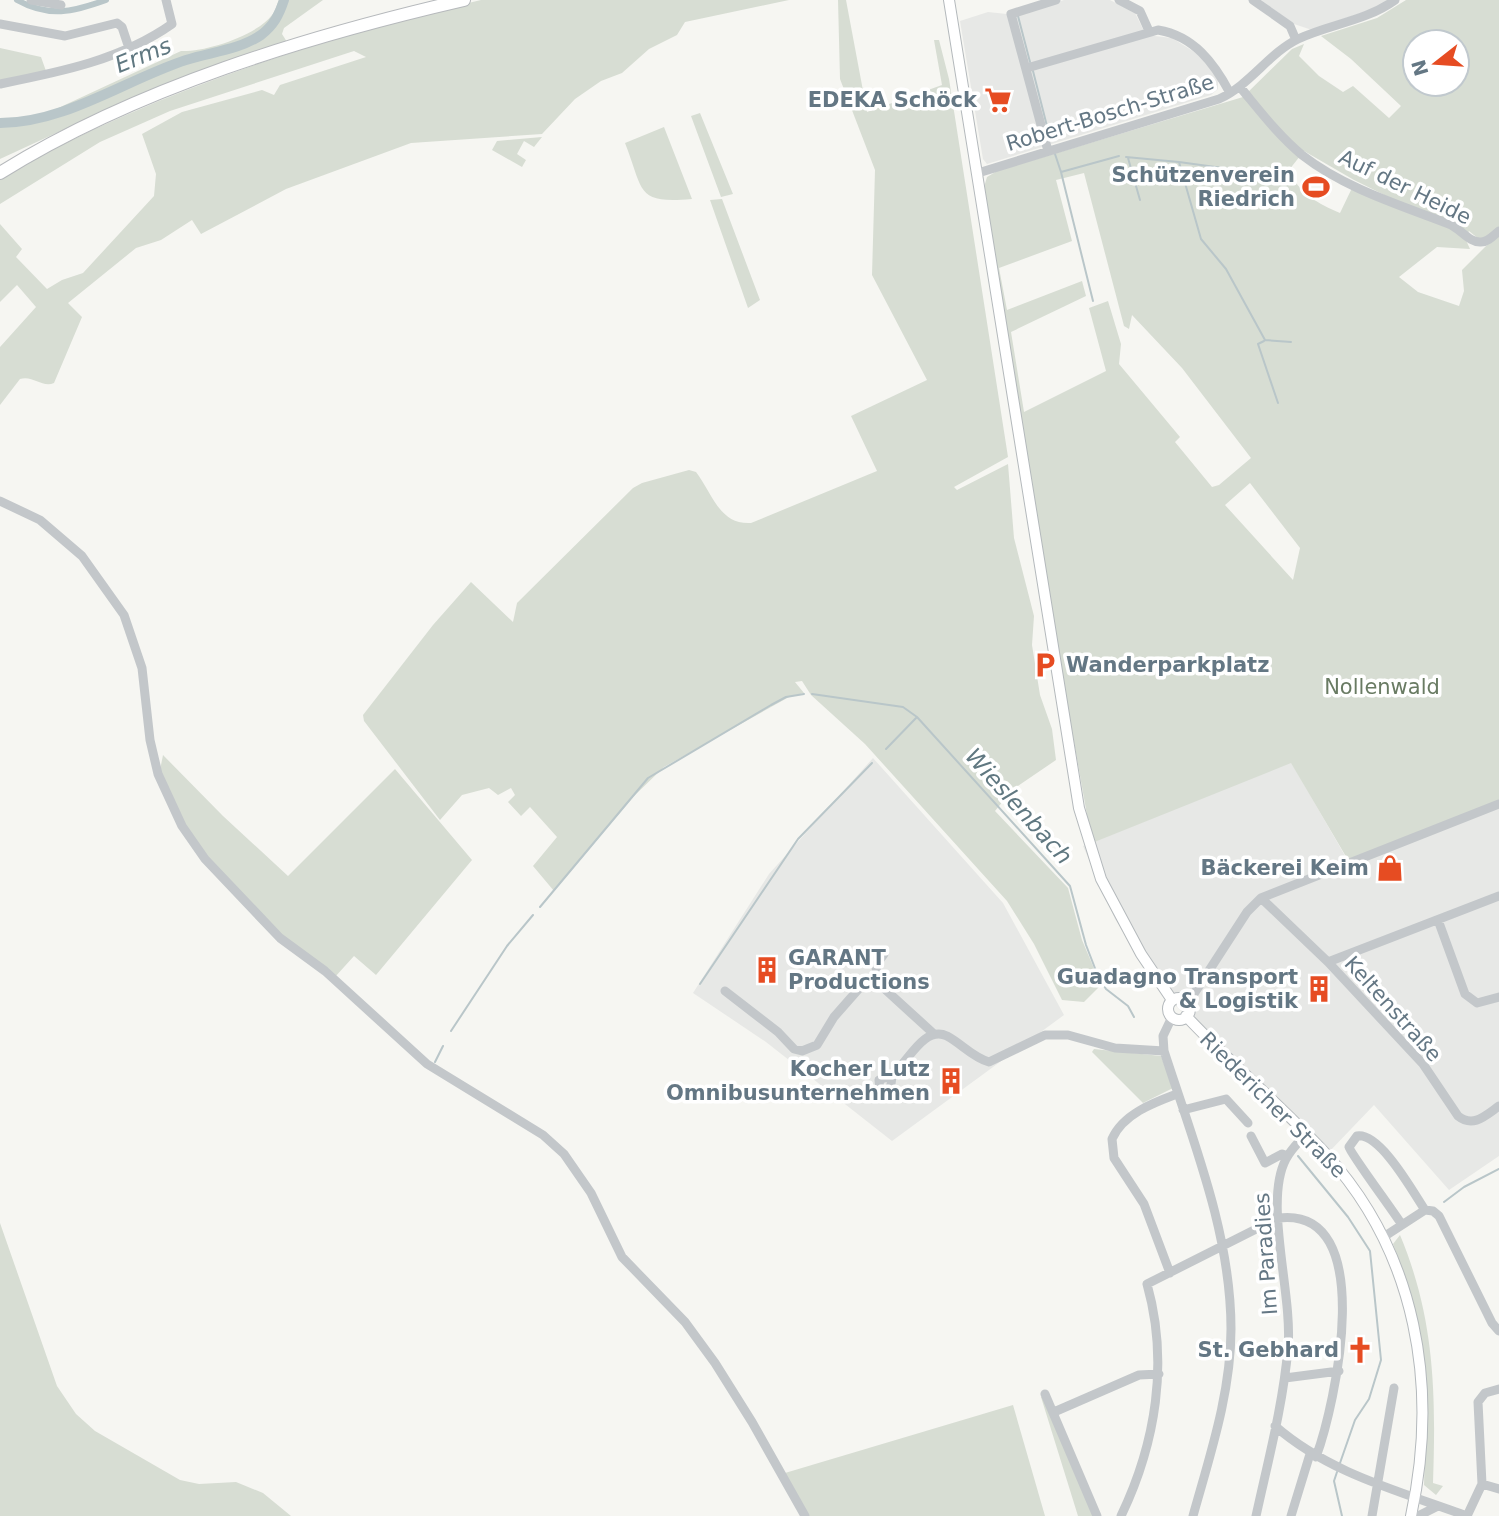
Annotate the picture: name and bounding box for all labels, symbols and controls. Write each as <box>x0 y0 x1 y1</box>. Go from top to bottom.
north arrow <box>1401 28 1471 98</box>
water label: Erms <box>111 32 175 78</box>
text: N <box>1407 57 1433 79</box>
street label: Robert-Bosch-Straße <box>1003 70 1217 156</box>
supermarket icon: EDEKA Schöck <box>983 85 1013 115</box>
place label: EDEKA Schöck <box>808 88 978 112</box>
street label: Auf der Heide <box>1335 145 1475 229</box>
place label: Schützenverein Riedrich <box>1111 163 1295 211</box>
sports icon: Schützenverein Riedrich <box>1301 172 1331 202</box>
parking icon: Wanderparkplatz <box>1030 650 1060 680</box>
place label: Wanderparkplatz <box>1066 653 1269 677</box>
park label: Nollenwald <box>1324 675 1440 699</box>
water label: Wieslenbach <box>960 743 1078 869</box>
shop icon: Bäckerei Keim <box>1375 853 1405 883</box>
place label: Bäckerei Keim <box>1200 856 1369 880</box>
place label: GARANT Productions <box>788 946 930 994</box>
street label: Keltenstraße <box>1340 952 1446 1066</box>
building icon: GARANT Productions <box>752 955 782 985</box>
place label: Guadagno Transport & Logistik <box>1057 965 1299 1013</box>
building icon: Guadagno Transport & Logistik <box>1304 974 1334 1004</box>
street label: Riedericher Straße <box>1195 1027 1351 1183</box>
place label: Kocher Lutz Omnibusunternehmen <box>666 1057 930 1105</box>
building icon: Kocher Lutz Omnibusunternehmen <box>936 1066 966 1096</box>
street label: Im Paradies <box>1250 1192 1282 1316</box>
church icon: St. Gebhard <box>1345 1335 1375 1365</box>
place label: St. Gebhard <box>1198 1338 1339 1362</box>

